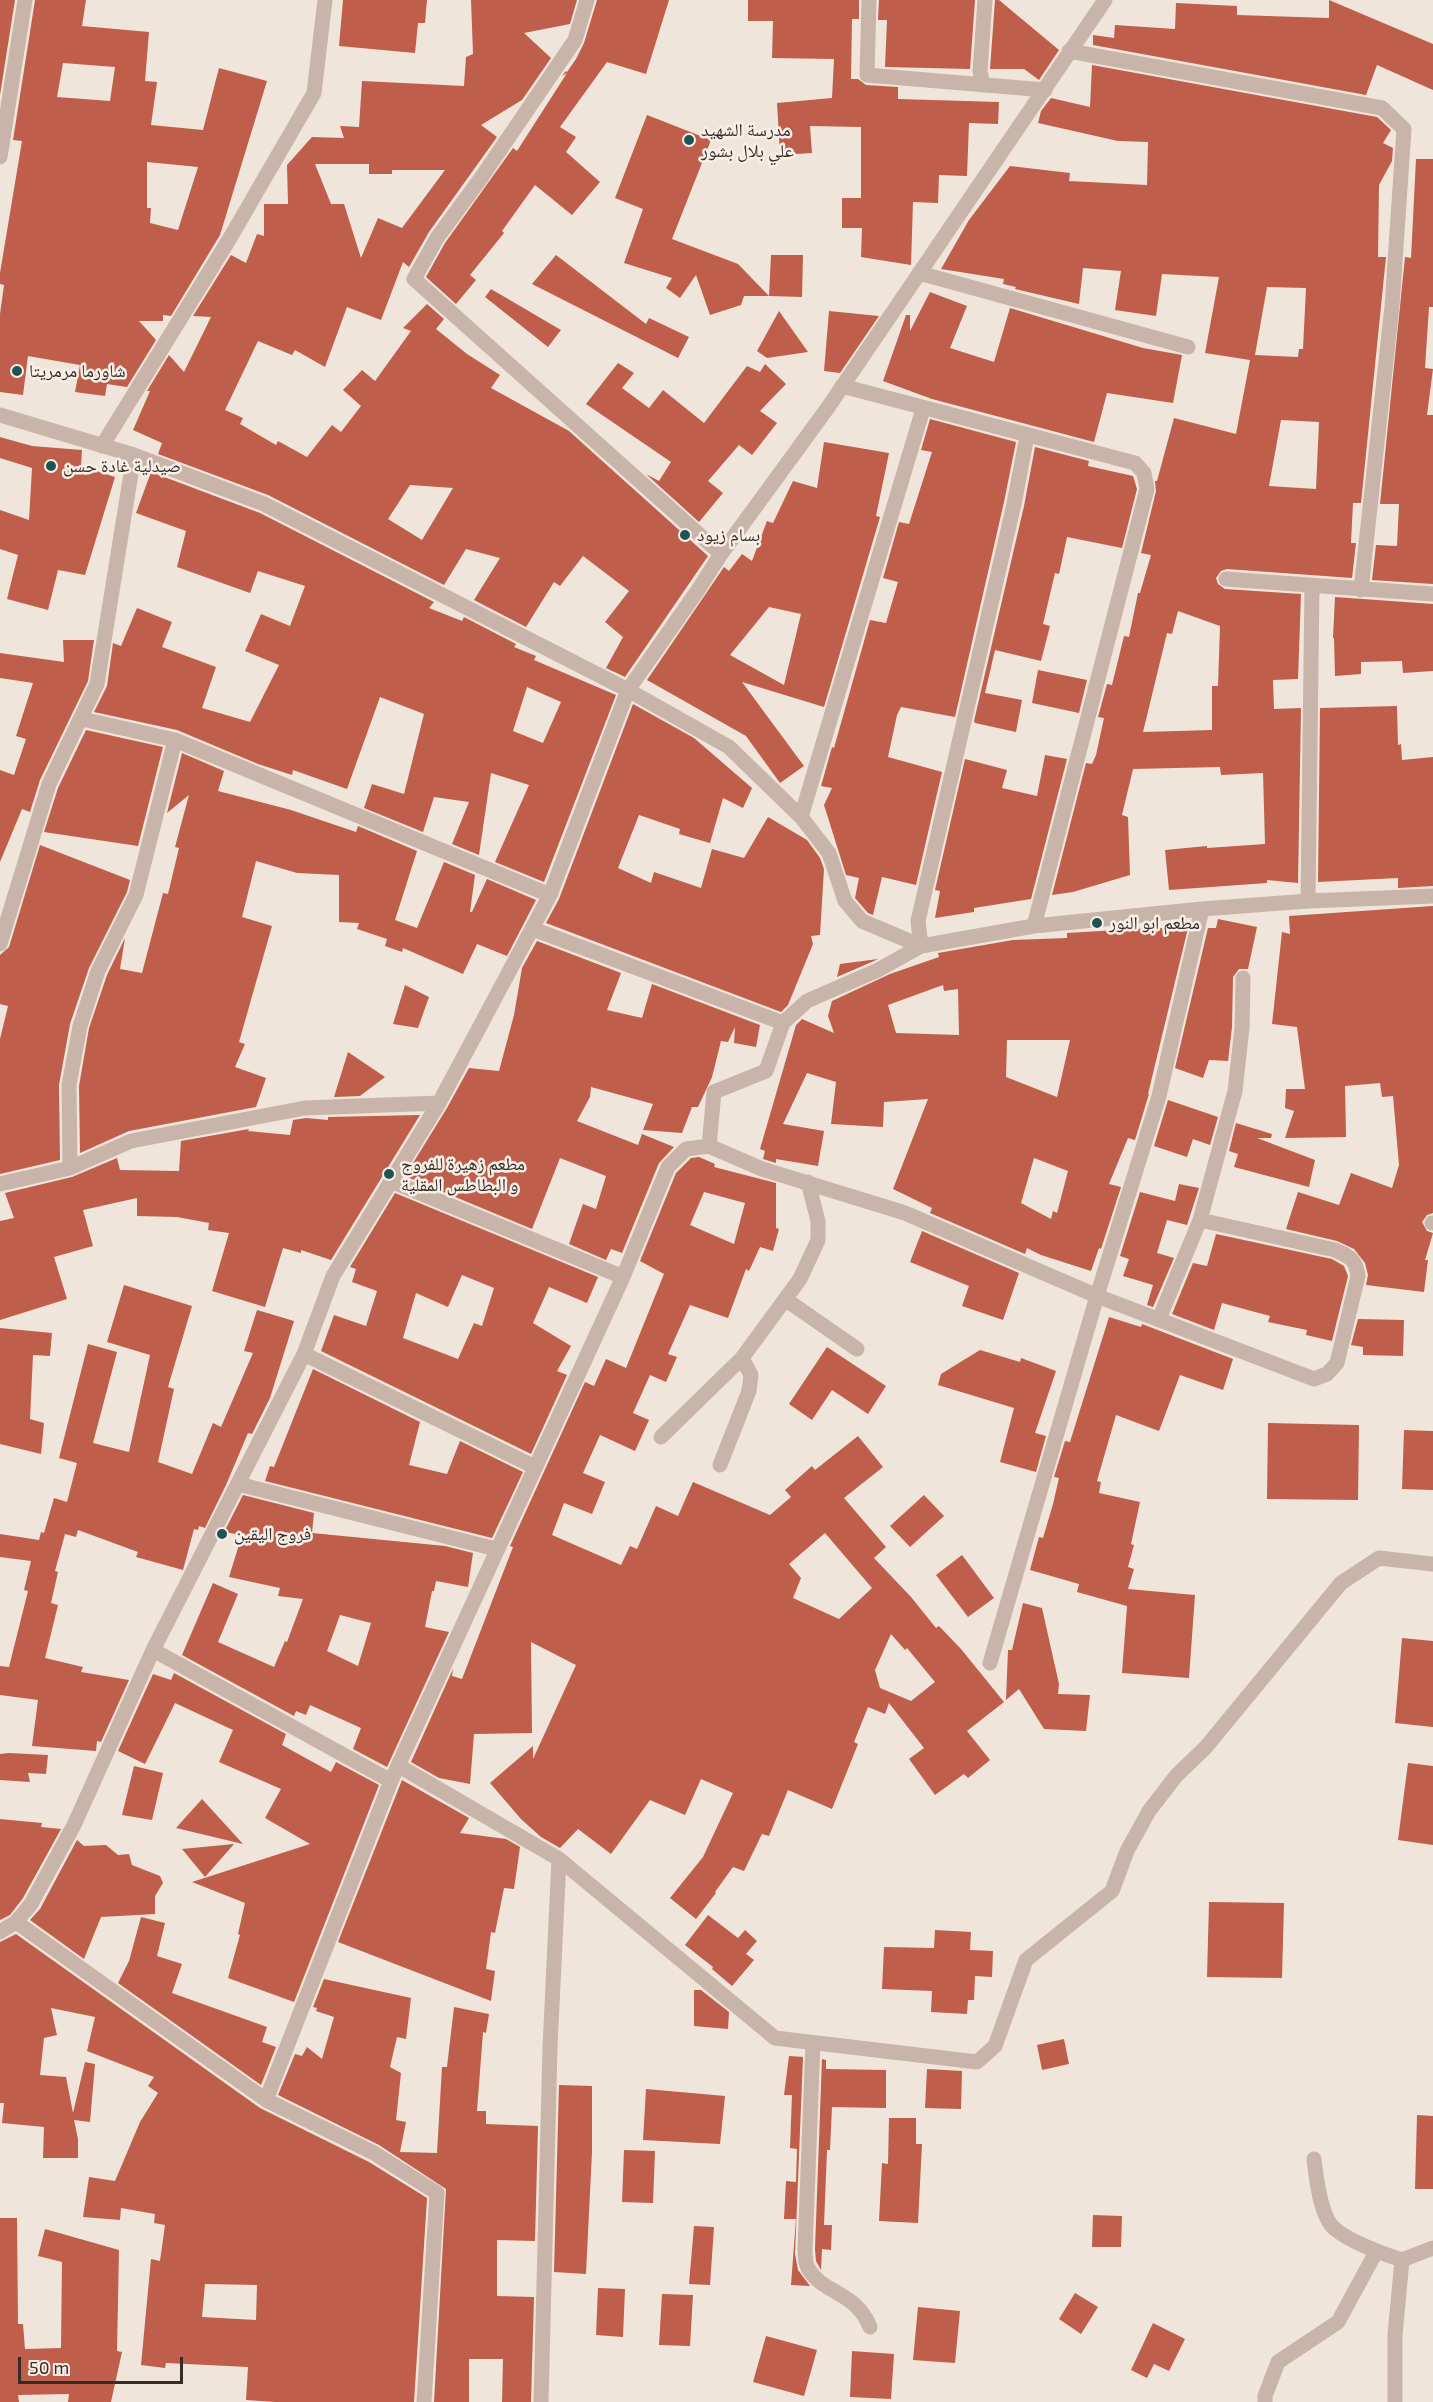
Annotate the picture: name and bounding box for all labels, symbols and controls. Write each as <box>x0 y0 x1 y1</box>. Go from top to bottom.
place label: مدرسة الشهيد علي بلال بشور <box>701 119 794 162</box>
marker: مدرسة الشهيد علي بلال بشور <box>682 133 696 147</box>
place label: شاورما مرمريتا <box>29 360 126 382</box>
marker: شاورما مرمريتا <box>10 364 24 378</box>
place label: صيدلية غادة حسن <box>63 455 181 477</box>
marker: صيدلية غادة حسن <box>44 459 58 473</box>
place label: بسام زيود <box>697 524 760 546</box>
marker: بسام زيود <box>678 528 692 542</box>
place label: مطعم ابو النور <box>1109 912 1200 934</box>
marker: مطعم ابو النور <box>1090 916 1104 930</box>
place label: مطعم زهيرة للفروج و البطاطس المقلية <box>401 1153 525 1196</box>
marker: مطعم زهيرة للفروج و البطاطس المقلية <box>382 1167 396 1181</box>
place label: فروج اليقين <box>234 1523 311 1545</box>
marker: فروج اليقين <box>215 1527 229 1541</box>
scale bar <box>21 2345 186 2383</box>
text: 50 m <box>29 2356 69 2378</box>

